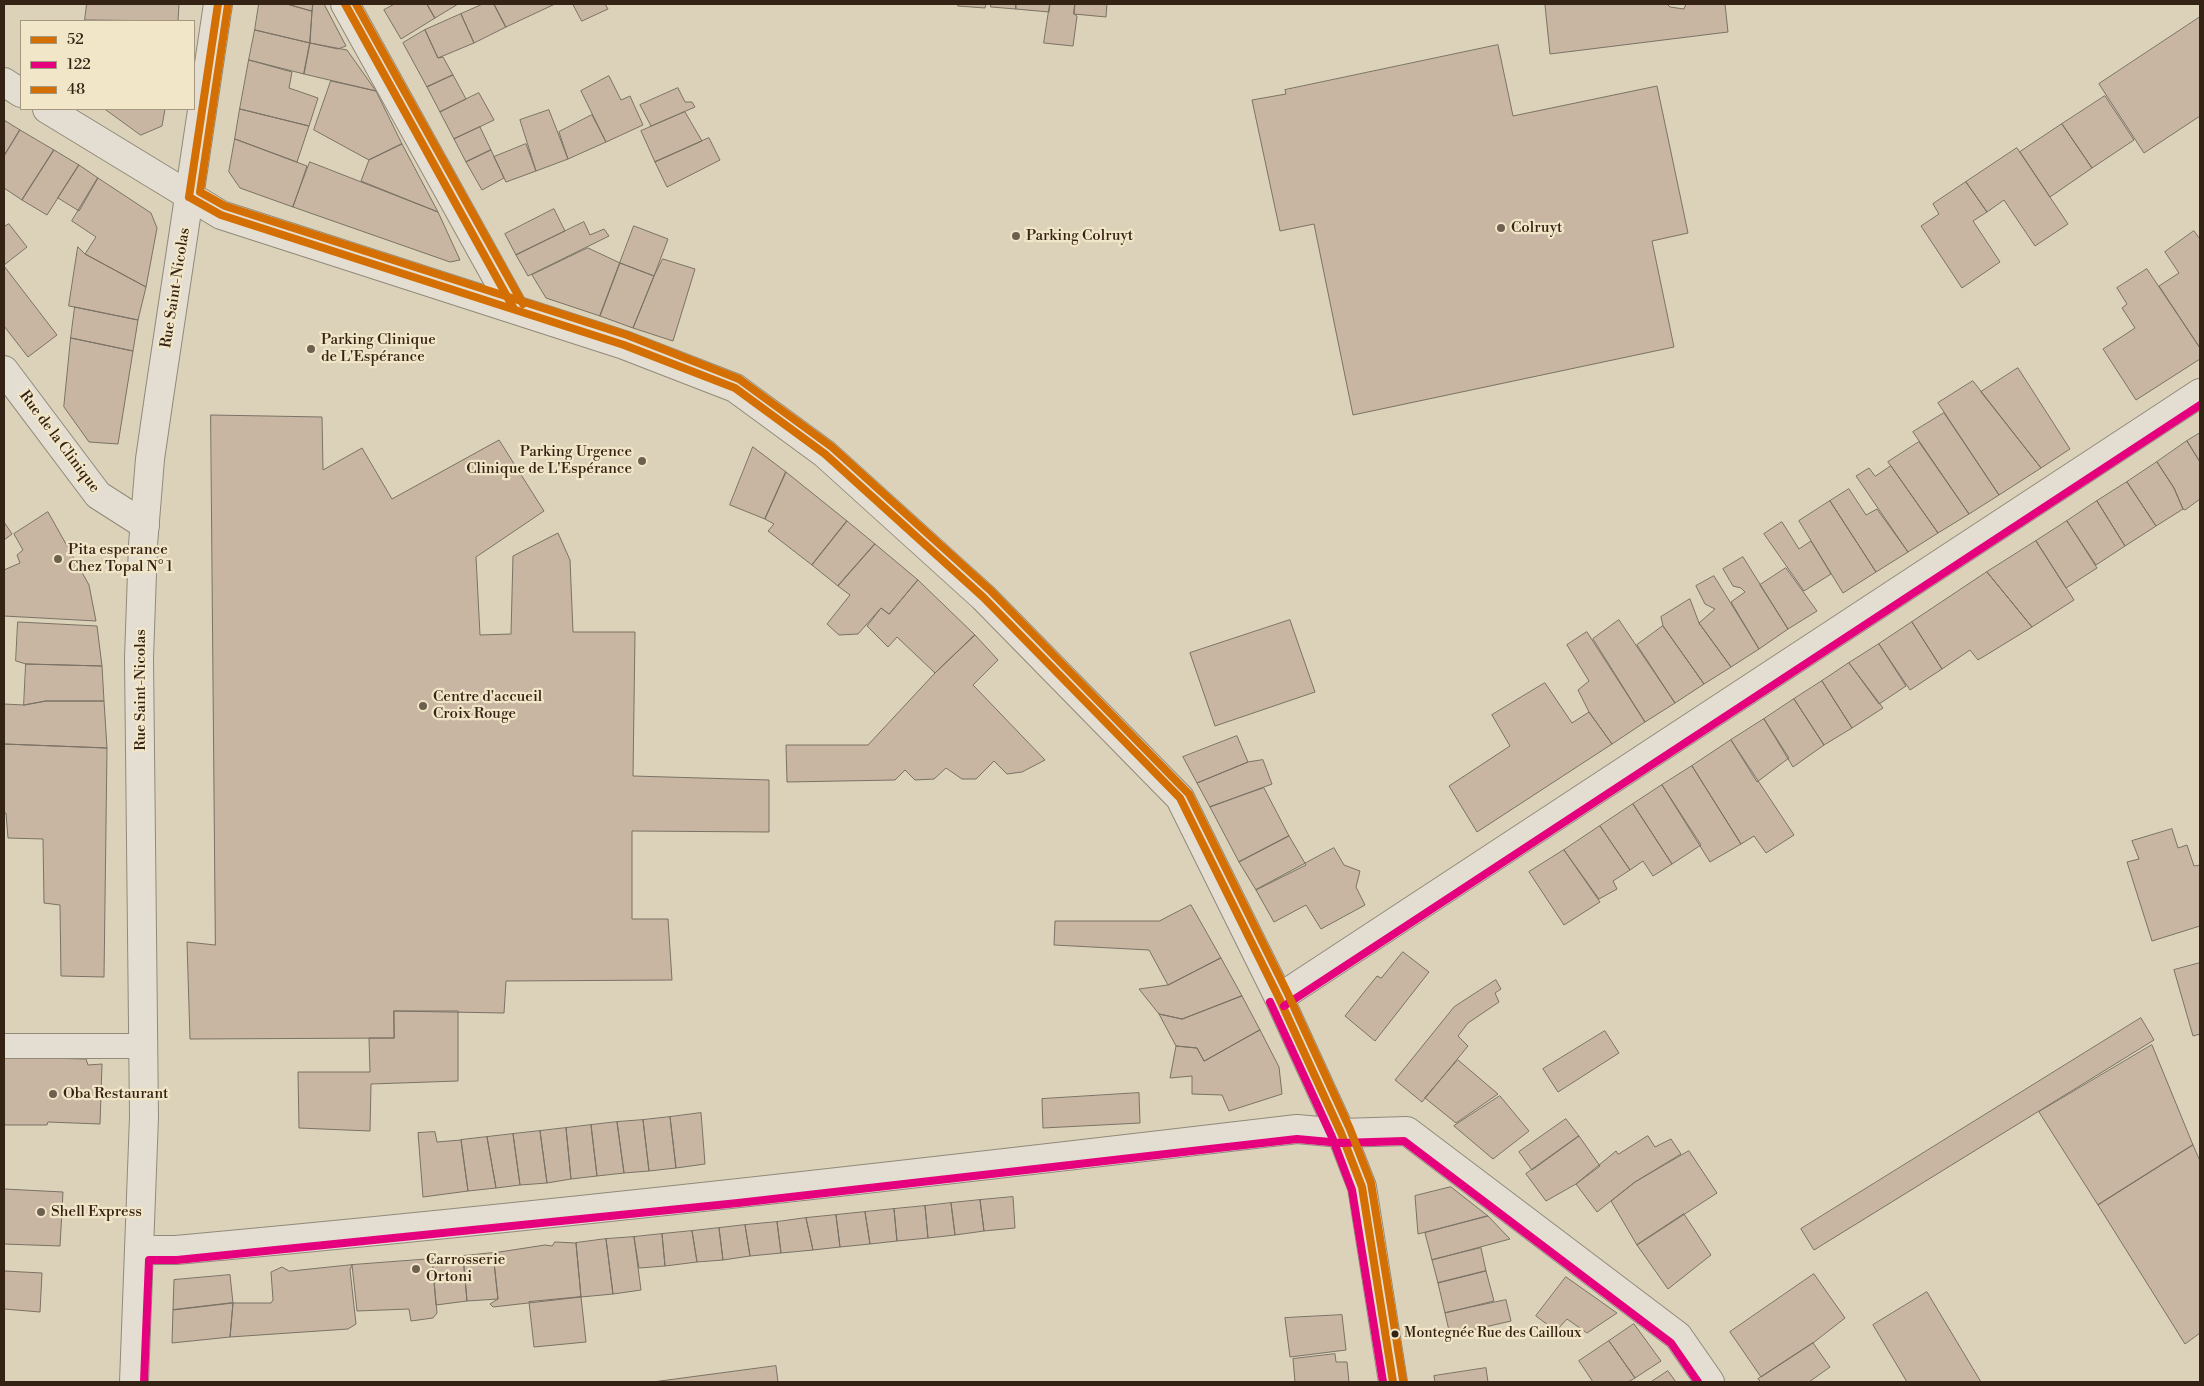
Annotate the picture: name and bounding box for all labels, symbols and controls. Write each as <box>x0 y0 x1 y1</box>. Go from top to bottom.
legend <box>20 20 195 110</box>
text: 52 <box>67 30 84 49</box>
text: 122 <box>67 55 91 74</box>
text: 48 <box>67 80 85 99</box>
place label: Colruyt <box>1511 219 1562 237</box>
marker: Colruyt <box>1495 222 1507 234</box>
street label: Rue Saint-Nicolas <box>158 227 194 349</box>
place label: Parking Colruyt <box>1026 227 1133 245</box>
marker: Parking Colruyt <box>1010 230 1022 242</box>
place label: Parking Clinique de L'Espérance <box>321 331 436 366</box>
marker: Parking Clinique de L'Espérance <box>305 343 317 355</box>
street label: Rue de la Clinique <box>15 388 103 496</box>
place label: Parking Urgence Clinique de L'Espérance <box>466 443 632 478</box>
marker: Parking Urgence Clinique de L'Espérance <box>636 455 648 467</box>
place label: Pita esperance Chez Topal N° 1 <box>68 541 173 576</box>
marker: Pita esperance Chez Topal N° 1 <box>52 553 64 565</box>
street label: Rue Saint-Nicolas <box>132 629 150 751</box>
place label: Centre d'accueil Croix Rouge <box>433 688 542 723</box>
marker: Centre d'accueil Croix Rouge <box>417 700 429 712</box>
place label: Oba Restaurant <box>63 1085 168 1103</box>
marker: Oba Restaurant <box>47 1088 59 1100</box>
place label: Shell Express <box>51 1203 142 1221</box>
marker: Shell Express <box>35 1206 47 1218</box>
place label: Carrosserie Ortoni <box>426 1251 505 1286</box>
marker: Carrosserie Ortoni <box>410 1263 422 1275</box>
place label: Montegnée Rue des Cailloux <box>1404 1326 1581 1342</box>
marker: Montegnée Rue des Cailloux <box>1390 1329 1400 1339</box>

